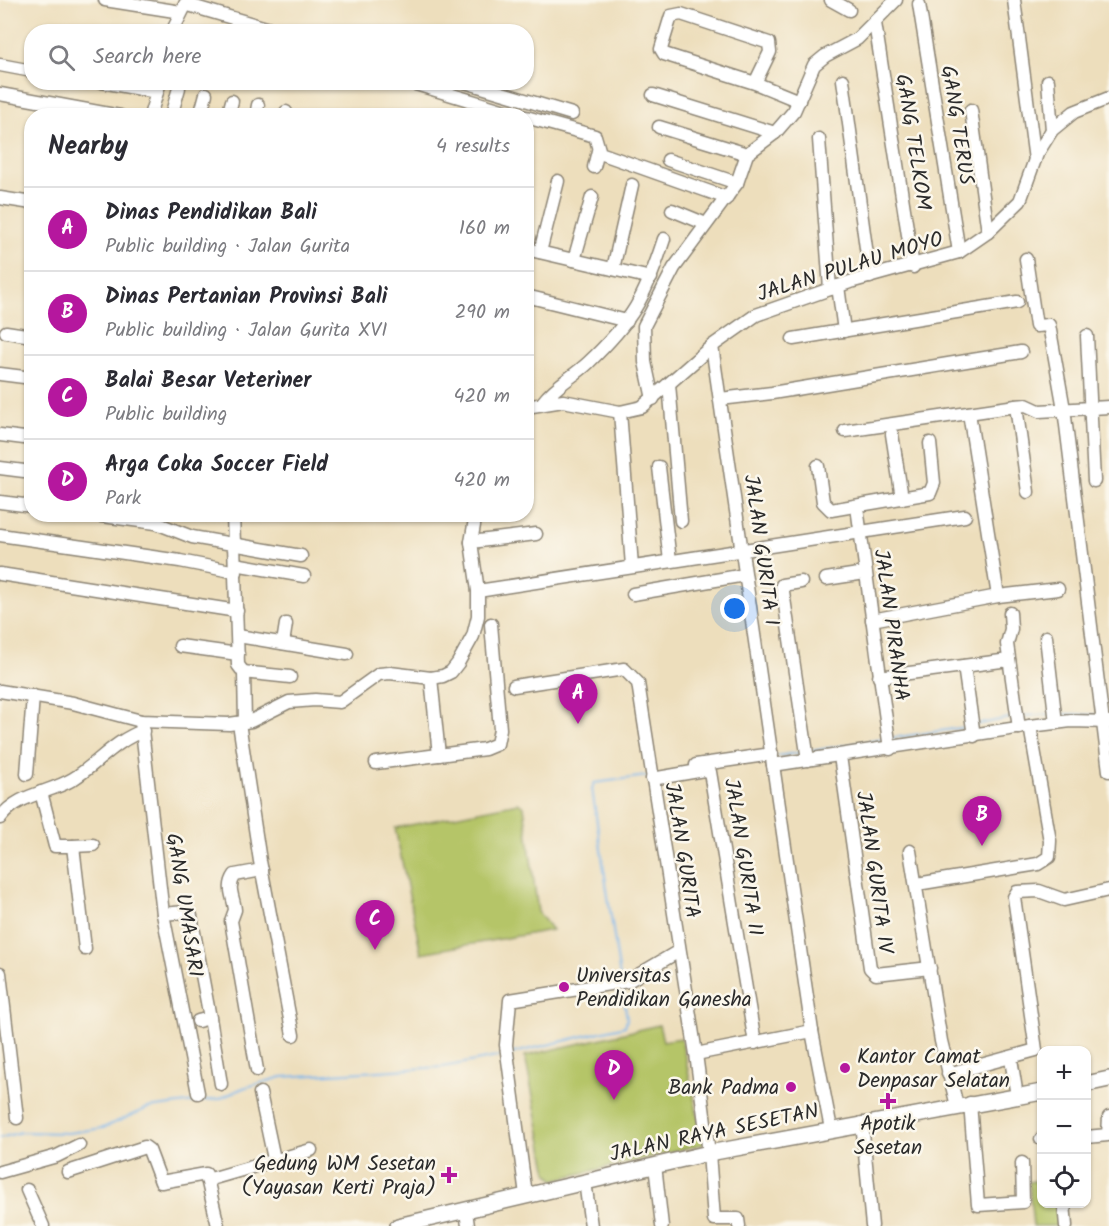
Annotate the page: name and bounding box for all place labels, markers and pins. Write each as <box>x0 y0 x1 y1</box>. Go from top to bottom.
pin: A <box>558 674 598 724</box>
pin: B <box>962 796 1002 846</box>
pin: C <box>356 900 394 950</box>
place label: Universitas Pendidikan Ganesha <box>576 960 752 1017</box>
marker: Universitas Pendidikan Ganesha <box>557 980 571 994</box>
place label: Kantor Camat Denpasar Selatan <box>857 1041 1010 1098</box>
pin: D <box>594 1050 634 1100</box>
marker: Kantor Camat Denpasar Selatan <box>838 1061 852 1075</box>
place label: Bank Padma <box>668 1072 779 1105</box>
marker: Bank Padma <box>784 1080 798 1094</box>
marker: Apotik Sesetan <box>881 1094 895 1108</box>
place label: Apotik Sesetan <box>854 1108 922 1165</box>
place label: Gedung WM Sesetan (Yayasan Kerti Praja) <box>241 1148 436 1205</box>
marker: Gedung WM Sesetan (Yayasan Kerti Praja) <box>440 1166 458 1184</box>

